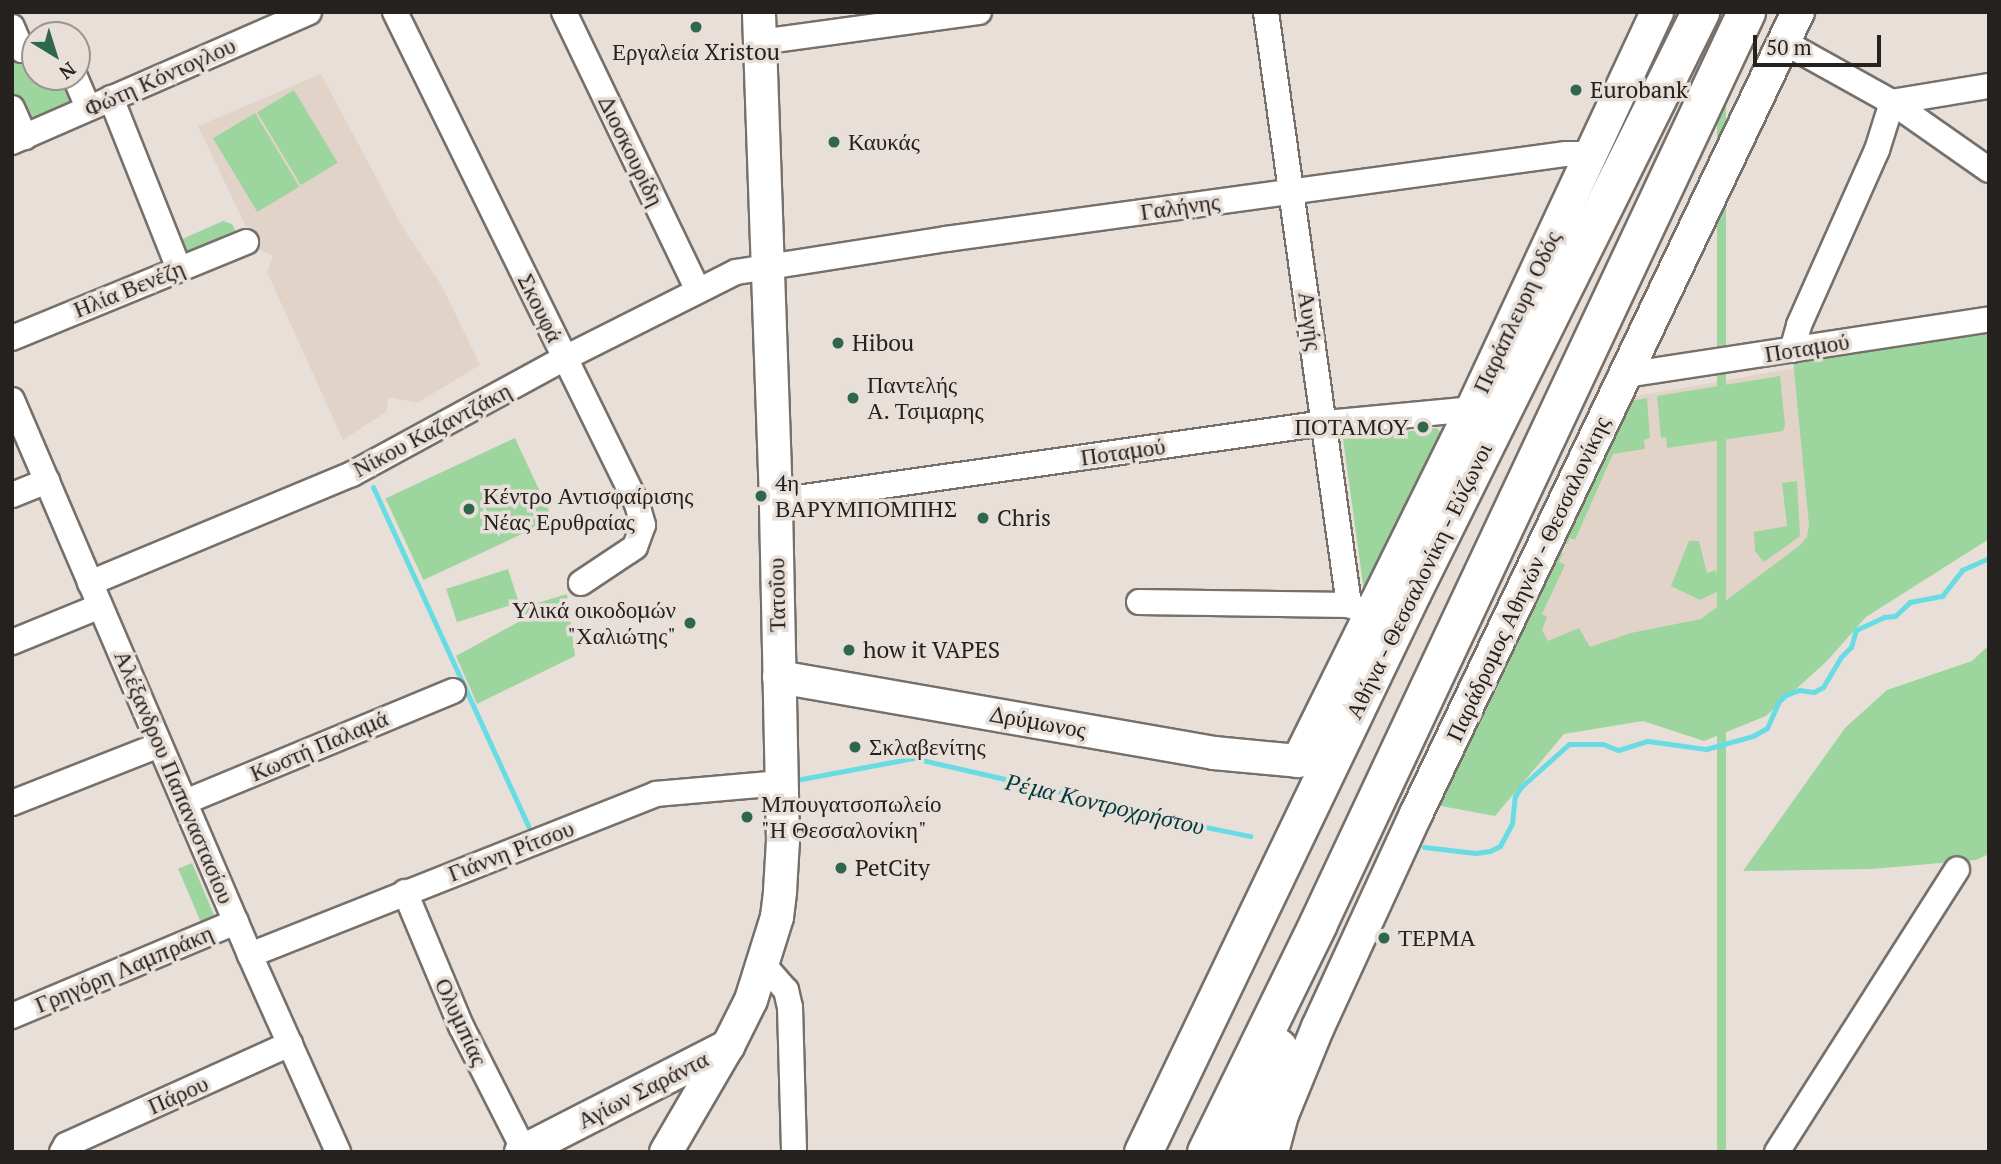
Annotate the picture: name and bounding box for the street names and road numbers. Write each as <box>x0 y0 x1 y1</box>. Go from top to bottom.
street label: Φώτη Κόντογλου <box>80 31 240 123</box>
street label: Διοσκουρίδη <box>592 91 670 211</box>
street label: Γαλήνης <box>1139 188 1221 226</box>
street label: Παράπλευρη Οδός <box>1467 227 1567 397</box>
street label: Ηλία Βενέζη <box>69 254 189 324</box>
street label: Σκουφά <box>512 269 568 347</box>
street label: Αυγής <box>1292 290 1328 352</box>
street label: Ποταμού <box>1763 328 1851 368</box>
street label: Νίκου Καζαντζάκη <box>348 377 516 483</box>
street label: Παράδρομος Αθηνών - Θεσσαλονίκης <box>1440 411 1616 747</box>
street label: Ποταμού <box>1079 432 1167 472</box>
street label: Αθήνα - Θεσσαλονίκη - Εύζωνοι <box>1339 437 1499 725</box>
street label: Τατοΐου <box>763 558 791 632</box>
street label: Αλέξανδρου Παπαναστασίου <box>108 646 240 908</box>
street label: Δρύμωνος <box>988 700 1088 744</box>
street label: Κωστή Παλαμά <box>246 705 392 787</box>
street label: Γιάννη Ρίτσου <box>444 814 578 888</box>
street label: Γρηγόρη Λαμπράκη <box>31 919 217 1019</box>
street label: Ολυμπίας <box>429 974 493 1070</box>
street label: Αγίων Σαράντα <box>573 1045 713 1135</box>
street label: Πάρου <box>144 1070 212 1120</box>

